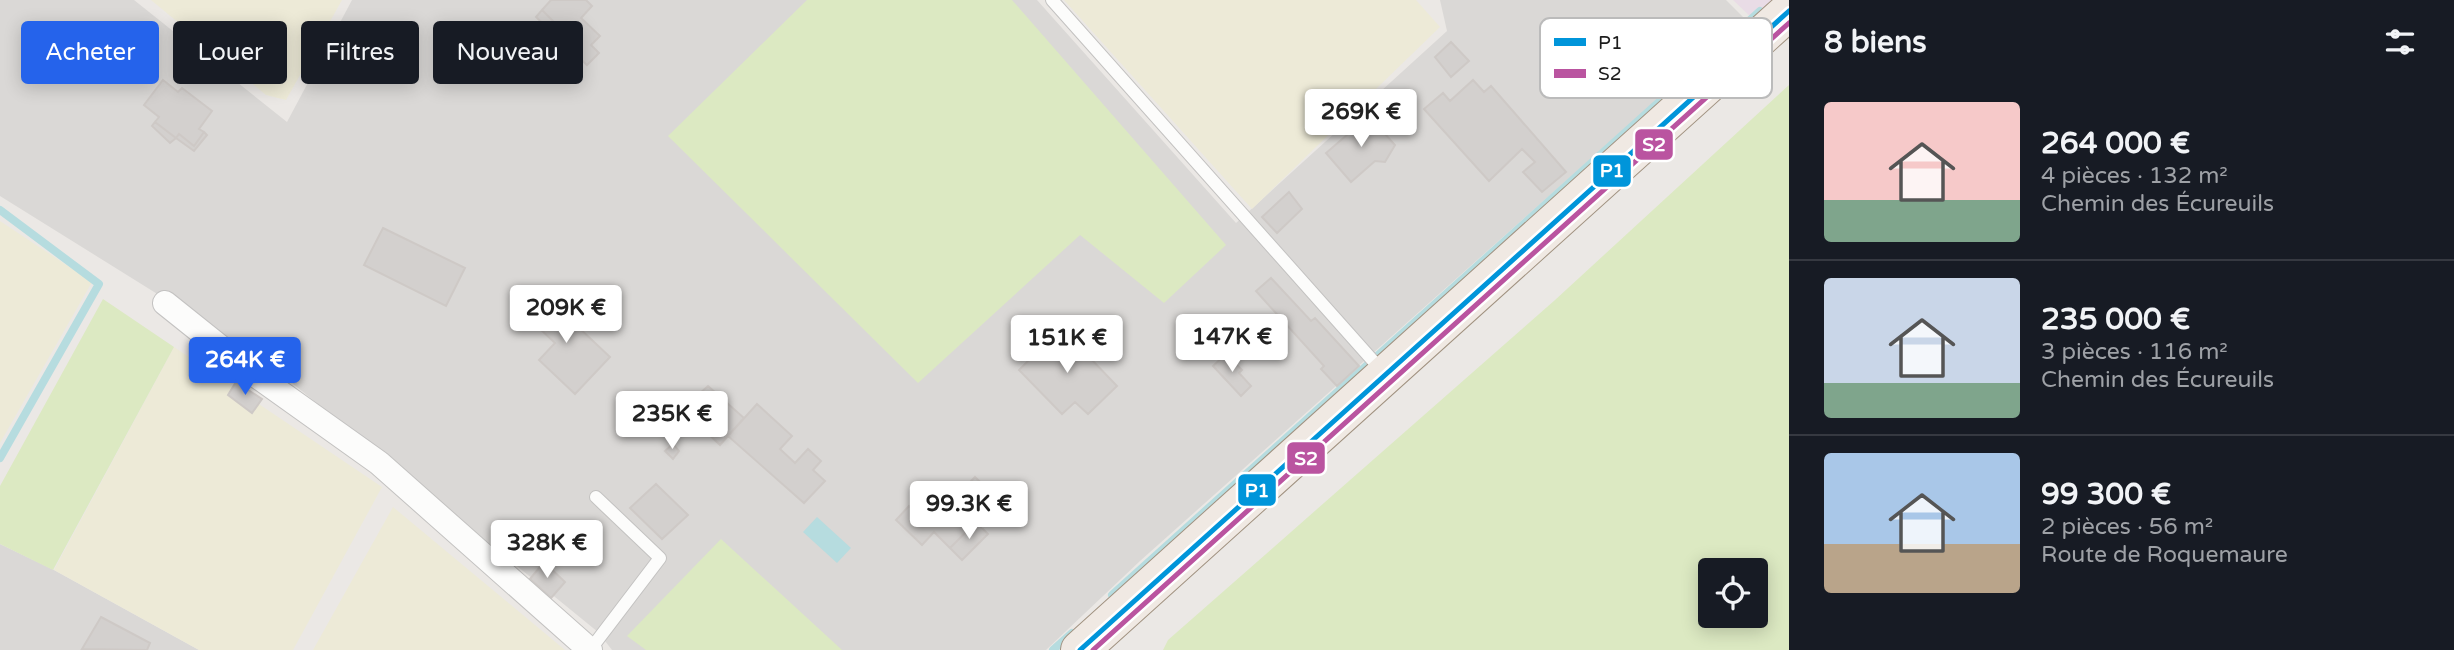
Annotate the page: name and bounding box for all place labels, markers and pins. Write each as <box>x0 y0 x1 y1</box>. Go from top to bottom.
pin: 269K € <box>1304 90 1418 149</box>
pin: 209K € <box>509 286 623 345</box>
pin: 147K € <box>1175 314 1289 374</box>
pin: 151K € <box>1010 316 1124 375</box>
pin: 264K € <box>188 338 302 397</box>
pin: 235K € <box>615 392 729 451</box>
pin: 99.3K € <box>904 482 1034 541</box>
pin: 328K € <box>490 520 604 580</box>

